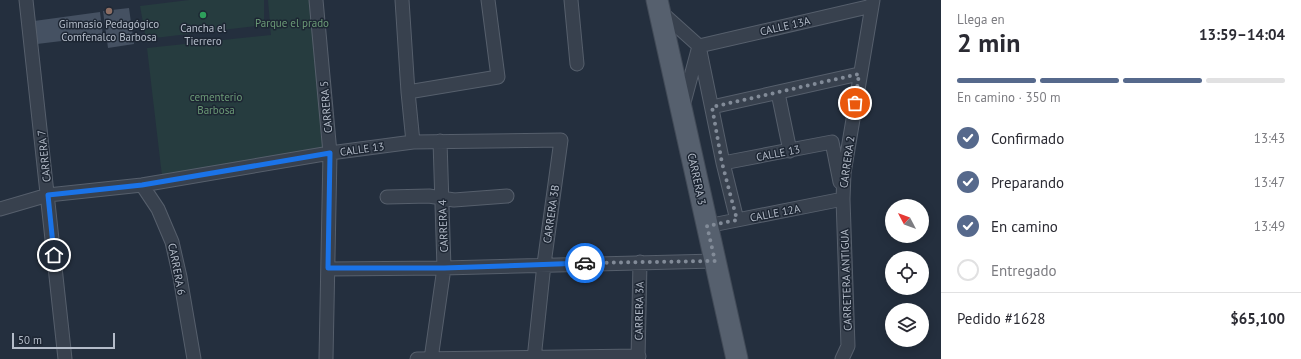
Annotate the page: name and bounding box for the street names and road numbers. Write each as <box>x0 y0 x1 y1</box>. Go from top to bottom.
street label: CALLE 13A <box>759 13 812 39</box>
street label: CARRERA 5 <box>317 80 335 134</box>
street label: CARRERA 7 <box>34 129 54 183</box>
street label: CARRERA 2 <box>836 135 858 189</box>
street label: CALLE 13 <box>339 139 385 159</box>
street label: CALLE 13 <box>755 142 801 164</box>
street label: CARRERA 3 <box>685 152 709 206</box>
street label: CARRERA 3B <box>540 184 562 244</box>
street label: CARRERA 4 <box>435 199 451 253</box>
street label: CALLE 12A <box>749 201 802 225</box>
street label: CARRETERA ANTIGUA <box>837 228 855 331</box>
street label: CARRERA 6 <box>165 242 189 296</box>
street label: CARRERA 3A <box>631 281 647 341</box>

